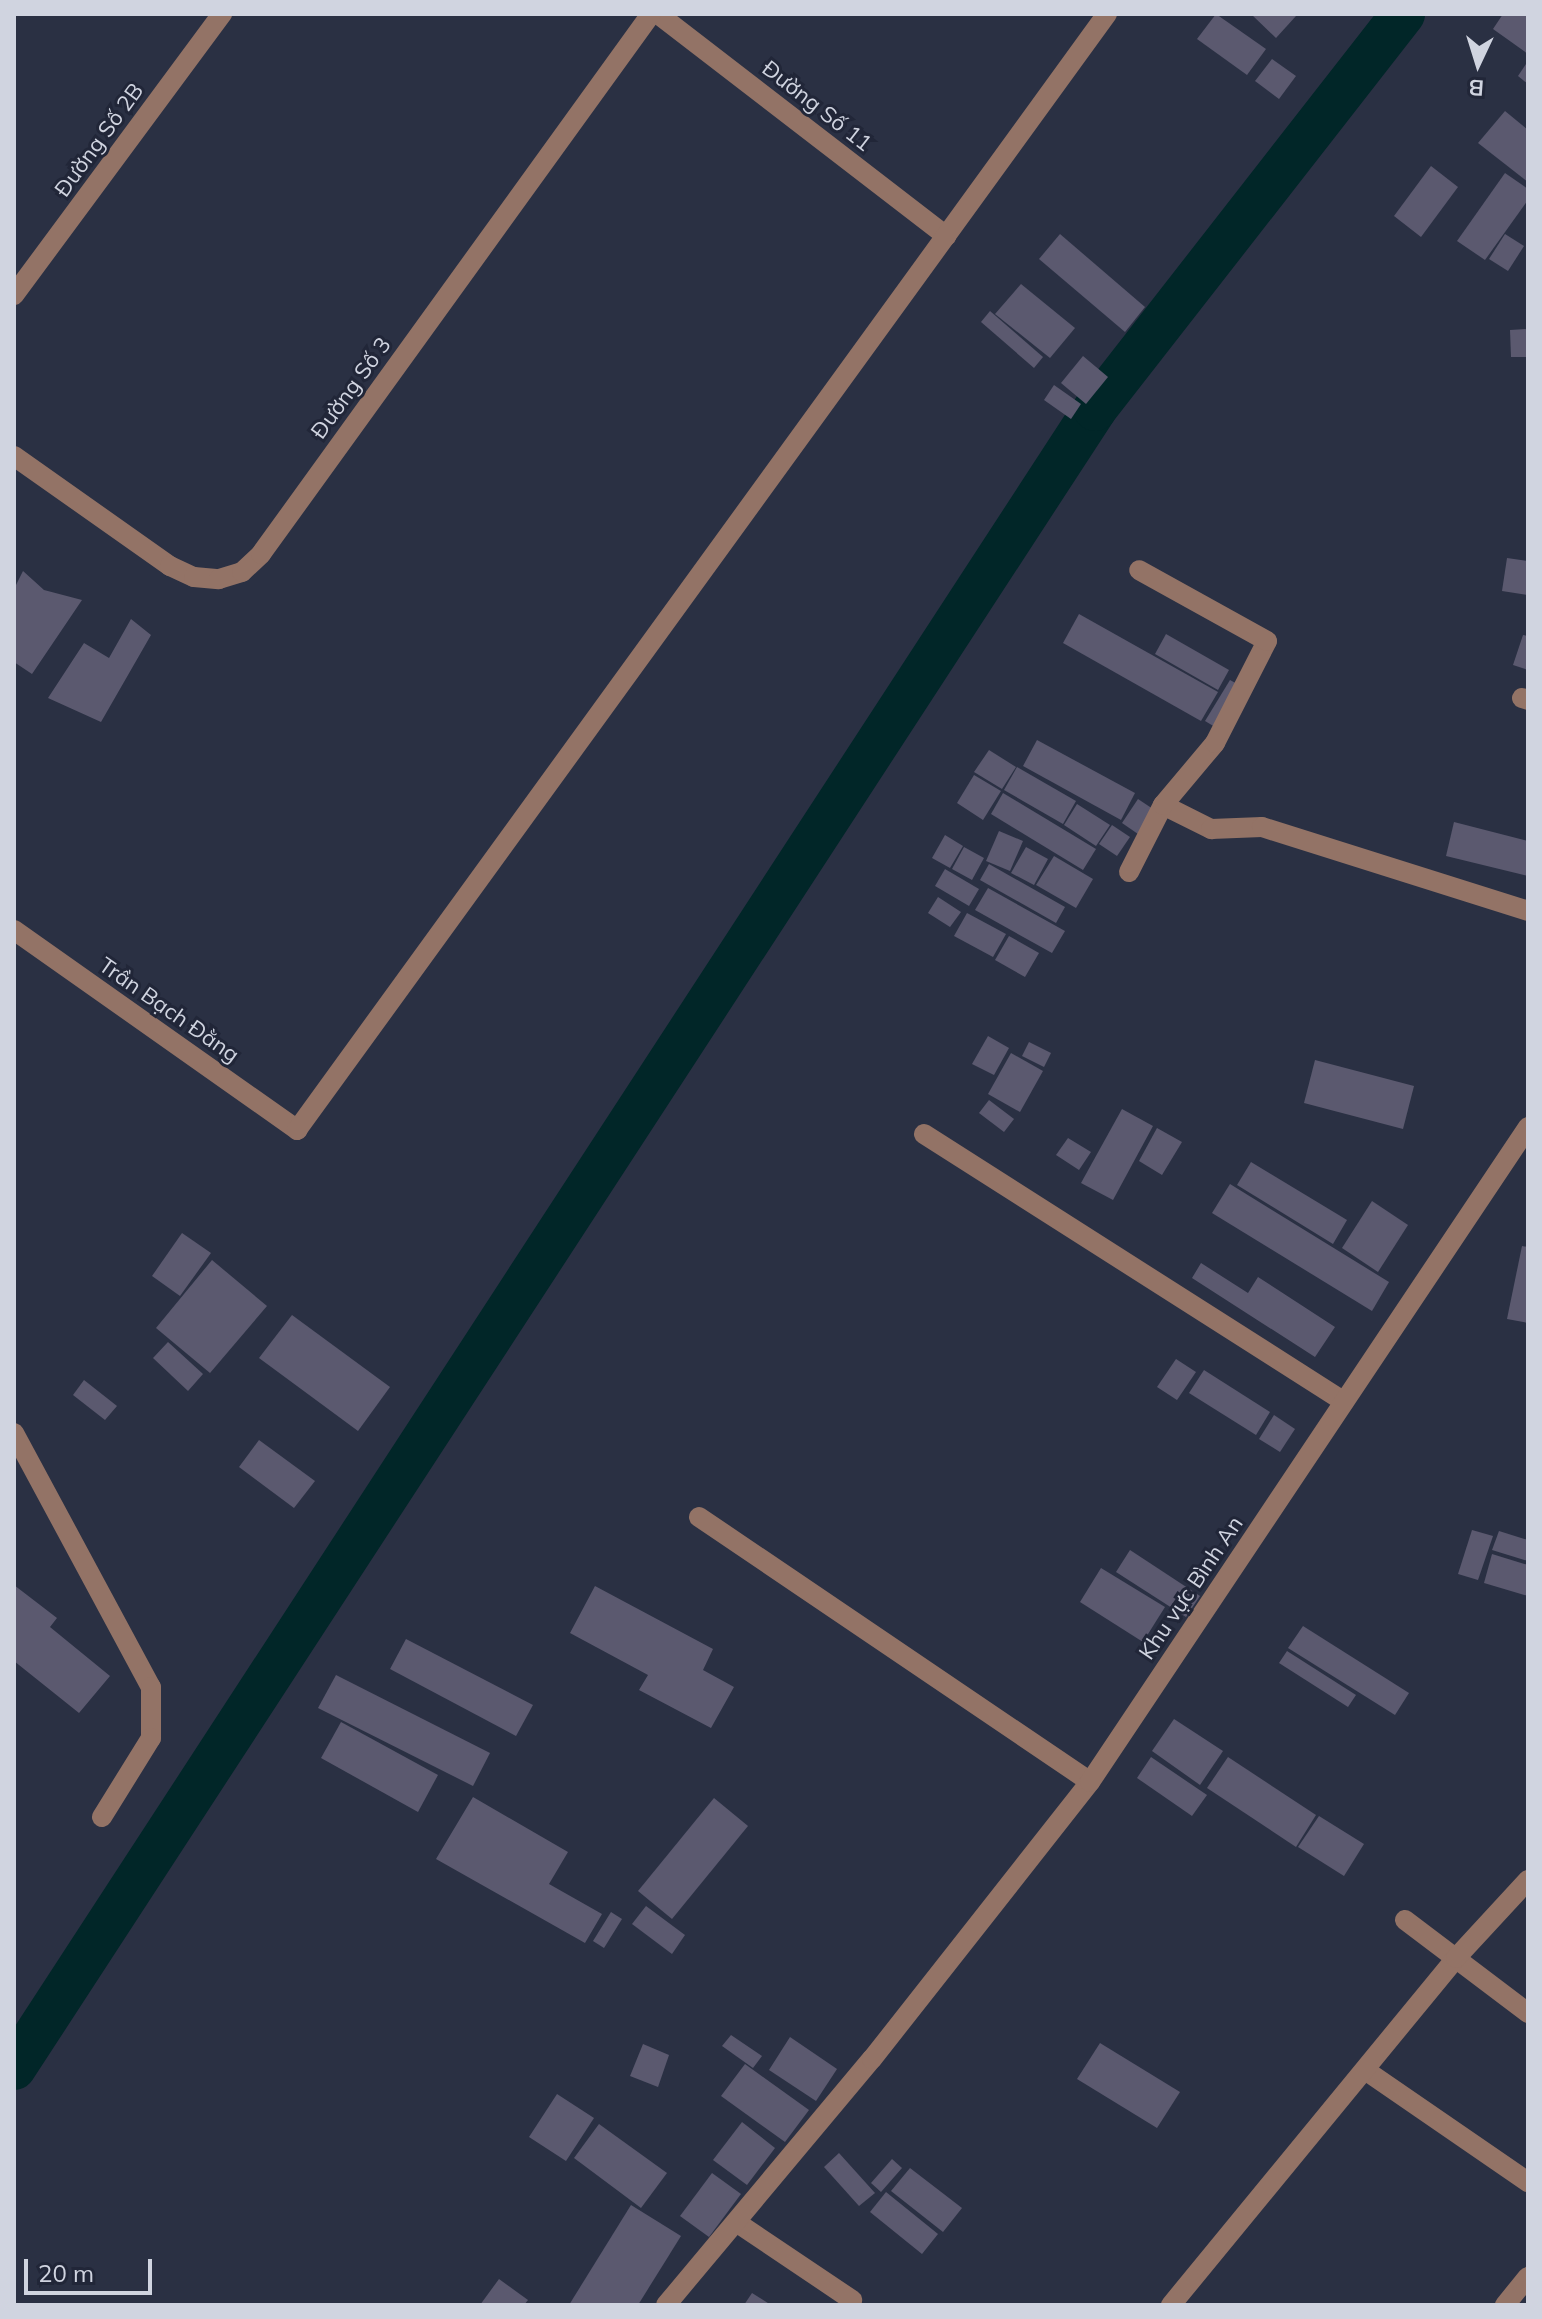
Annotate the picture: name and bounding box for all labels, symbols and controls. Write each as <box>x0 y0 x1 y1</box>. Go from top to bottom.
north arrow <box>1438 24 1518 104</box>
street label: Đường Số 11 <box>757 55 877 157</box>
text: B <box>1468 73 1485 102</box>
street label: Đường Số 2B <box>49 78 149 202</box>
street label: Đường Số 3 <box>305 332 397 444</box>
street label: Trần Bạch Đằng <box>94 952 244 1068</box>
street label: Khu vực Bình An <box>1133 1511 1249 1665</box>
scale bar <box>28 2243 156 2293</box>
text: 20 m <box>38 2258 94 2288</box>

